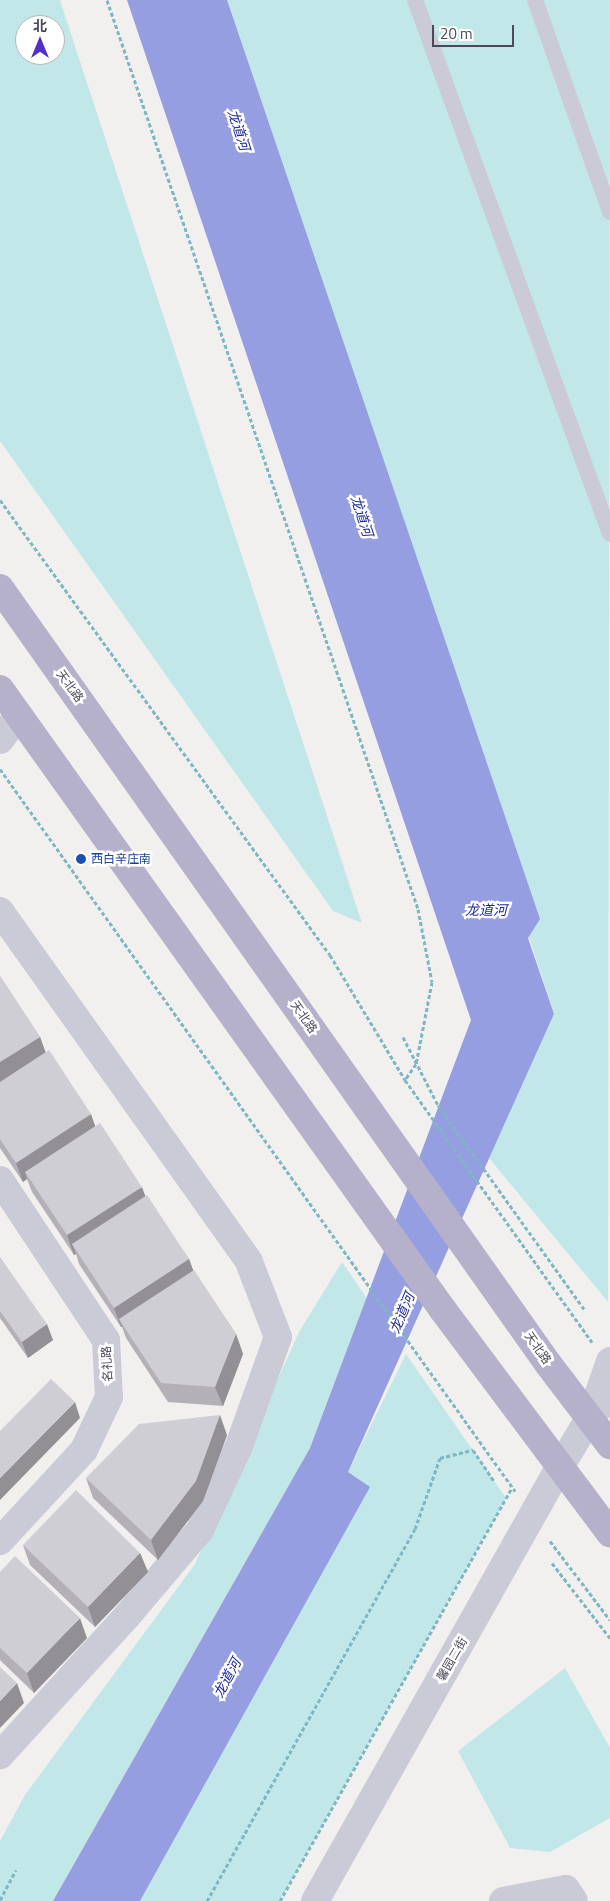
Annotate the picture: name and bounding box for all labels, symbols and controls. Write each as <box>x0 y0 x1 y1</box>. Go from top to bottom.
north arrow <box>15 15 65 65</box>
text: 北 <box>33 15 47 36</box>
scale bar <box>435 15 518 47</box>
text: 20 m <box>440 22 473 45</box>
water label: 龙道河 <box>225 107 253 153</box>
water label: 龙道河 <box>348 493 376 539</box>
street label: 天北路 <box>54 667 86 705</box>
place label: 西白辛庄南 <box>91 852 151 866</box>
marker: 西白辛庄南 <box>75 853 87 865</box>
water label: 龙道河 <box>465 902 507 918</box>
street label: 天北路 <box>288 998 320 1036</box>
water label: 龙道河 <box>386 1290 418 1336</box>
street label: 天北路 <box>522 1329 554 1367</box>
street label: 名礼路 <box>99 1346 115 1382</box>
street label: 馨园二街 <box>434 1635 470 1683</box>
water label: 龙道河 <box>210 1656 244 1700</box>

